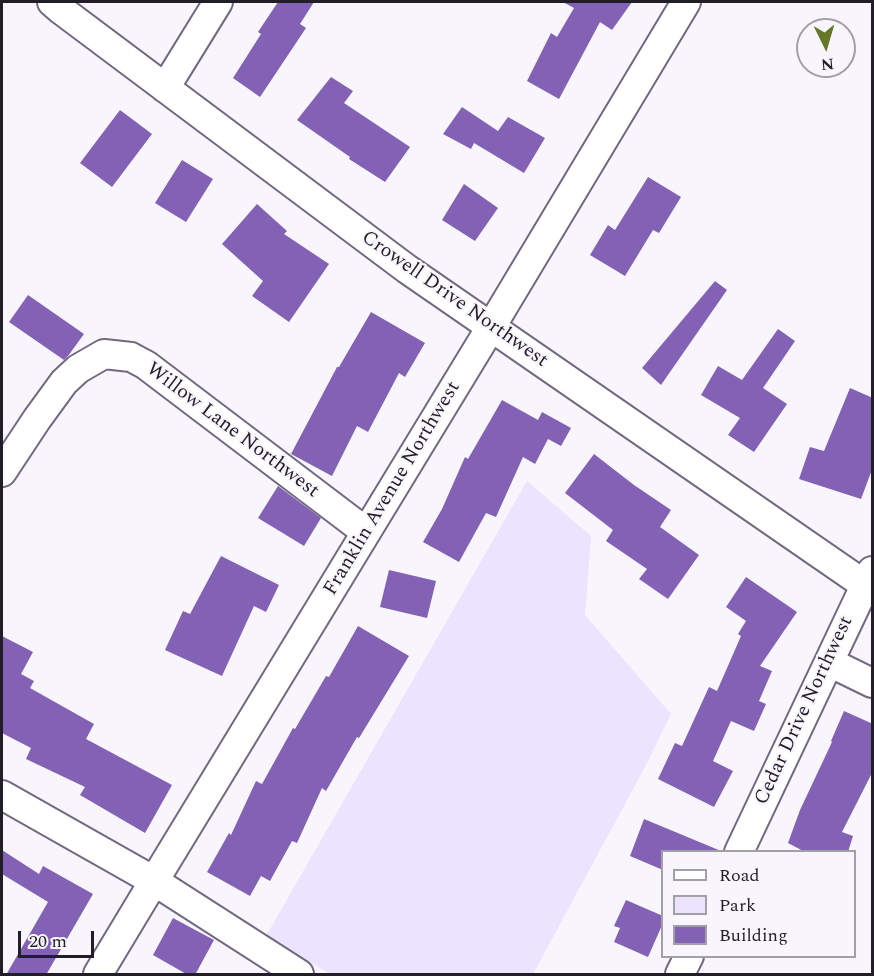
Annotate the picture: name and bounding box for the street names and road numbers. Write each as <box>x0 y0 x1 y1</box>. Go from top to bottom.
street label: Crowell Drive Northwest <box>356 226 552 374</box>
street label: Willow Lane Northwest <box>141 358 323 504</box>
street label: Franklin Avenue Northwest <box>319 378 467 600</box>
street label: Cedar Drive Northwest <box>751 613 859 809</box>

